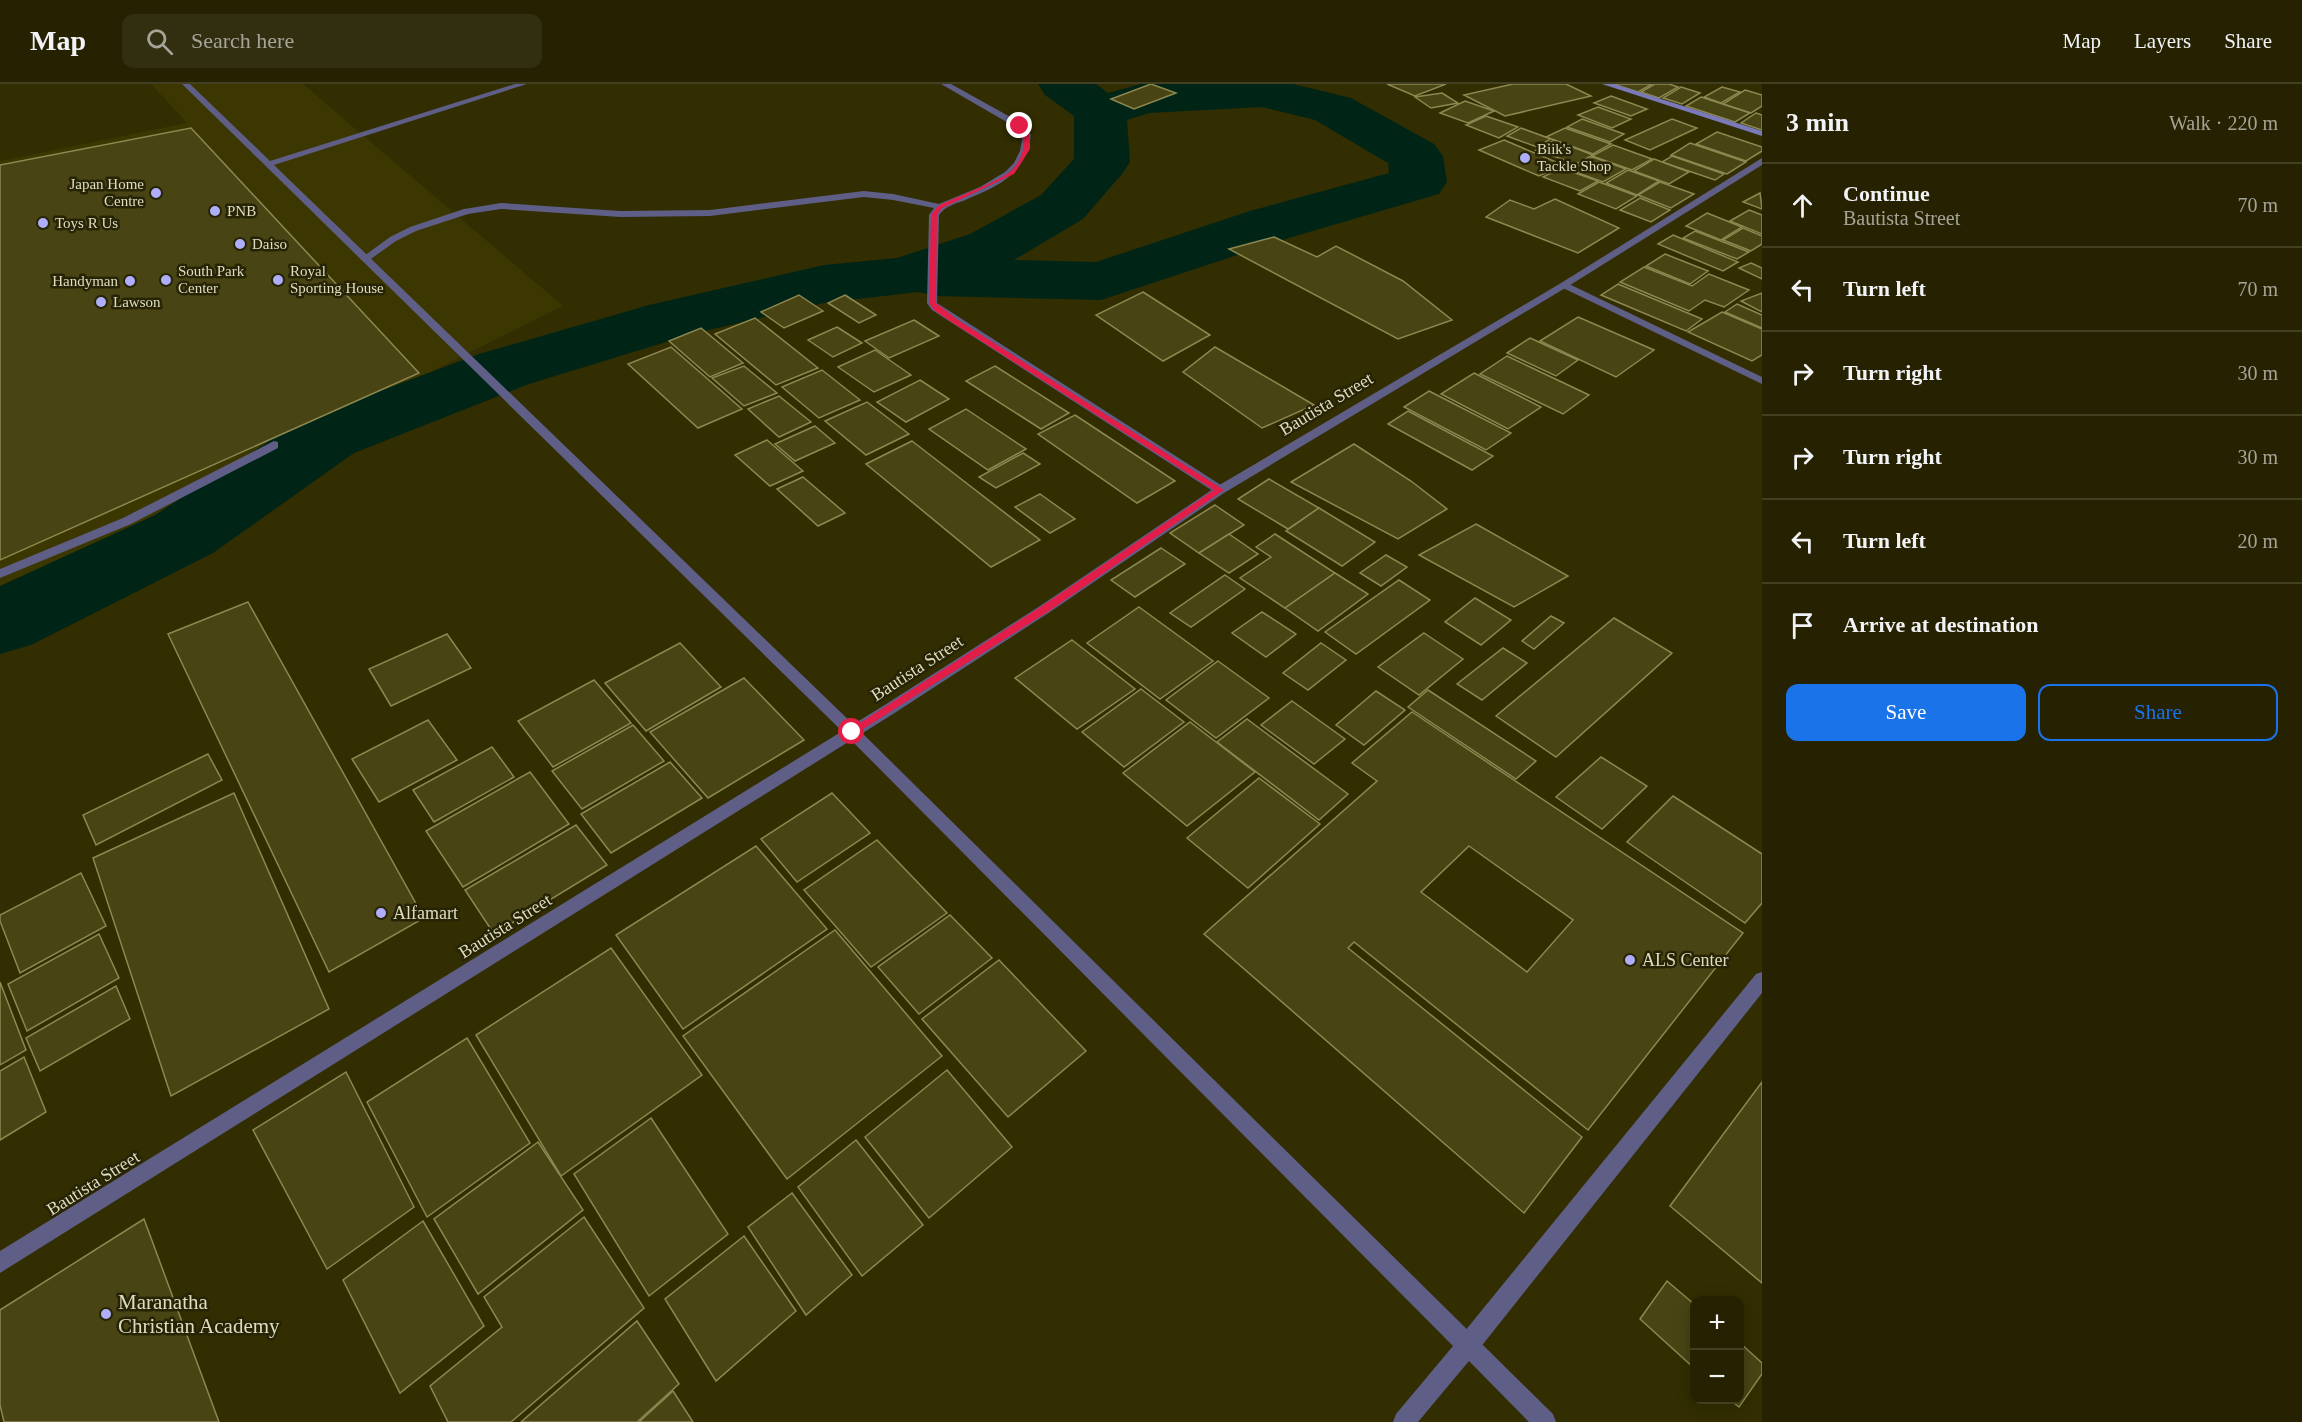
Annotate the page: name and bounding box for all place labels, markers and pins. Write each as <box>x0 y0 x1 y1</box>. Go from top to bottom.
place label: Biik's Tackle Shop <box>1537 141 1611 174</box>
marker: Biik's Tackle Shop <box>1518 151 1532 165</box>
place label: Japan Home Centre <box>69 176 144 209</box>
marker: Japan Home Centre <box>149 186 163 200</box>
place label: PNB <box>227 203 256 219</box>
marker: PNB <box>208 204 222 218</box>
place label: Toys R Us <box>55 215 118 231</box>
marker: Toys R Us <box>36 216 50 230</box>
place label: Daiso <box>252 236 287 252</box>
marker: Daiso <box>233 237 247 251</box>
place label: South Park Center <box>178 263 245 296</box>
place label: Royal Sporting House <box>290 263 384 296</box>
place label: Handyman <box>52 273 118 289</box>
marker: South Park Center <box>159 273 173 287</box>
marker: Royal Sporting House <box>271 273 285 287</box>
marker: Handyman <box>123 274 137 288</box>
place label: Lawson <box>113 294 161 310</box>
marker: Lawson <box>94 295 108 309</box>
place label: Alfamart <box>393 903 458 923</box>
marker: Alfamart <box>374 906 388 920</box>
place label: ALS Center <box>1642 950 1728 970</box>
marker: ALS Center <box>1623 953 1637 967</box>
place label: Maranatha Christian Academy <box>118 1290 280 1338</box>
marker: Maranatha Christian Academy <box>99 1307 113 1321</box>

